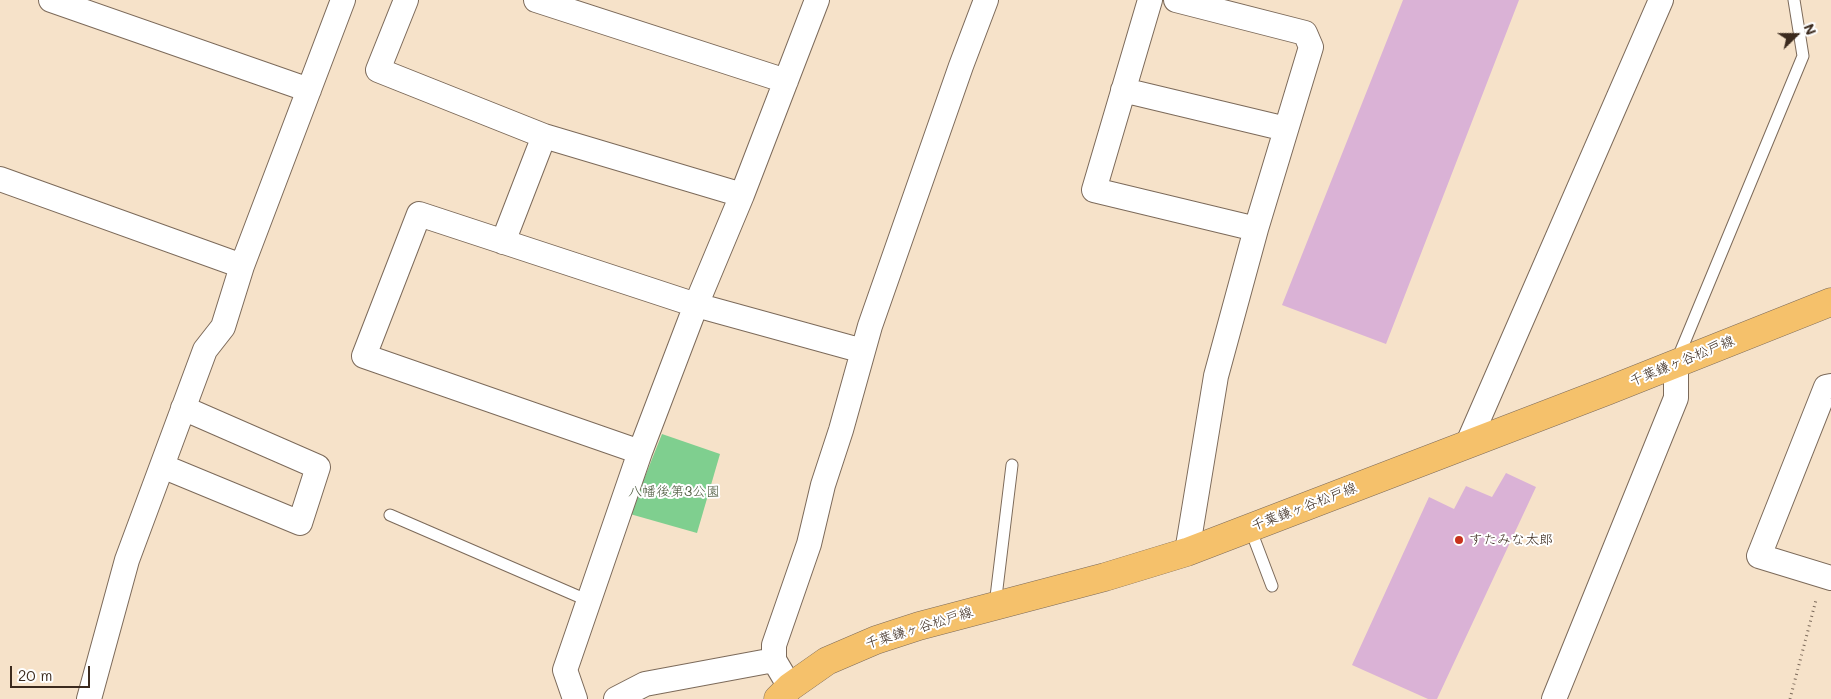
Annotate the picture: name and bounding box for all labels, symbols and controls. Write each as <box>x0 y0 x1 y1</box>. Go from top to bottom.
north arrow <box>1771 10 1821 60</box>
text: N <box>1800 21 1821 38</box>
street label: 千葉鎌ヶ谷松戸線 <box>1627 332 1737 390</box>
street label: 千葉鎌ヶ谷松戸線 <box>1249 479 1359 535</box>
park label: 八幡後第3公園 <box>628 484 720 500</box>
place label: すたみな太郎 <box>1469 532 1553 548</box>
marker: すたみな太郎 <box>1453 534 1465 546</box>
street label: 千葉鎌ヶ谷松戸線 <box>863 604 975 652</box>
scale bar <box>12 656 92 688</box>
text: 20 m <box>18 665 52 685</box>

